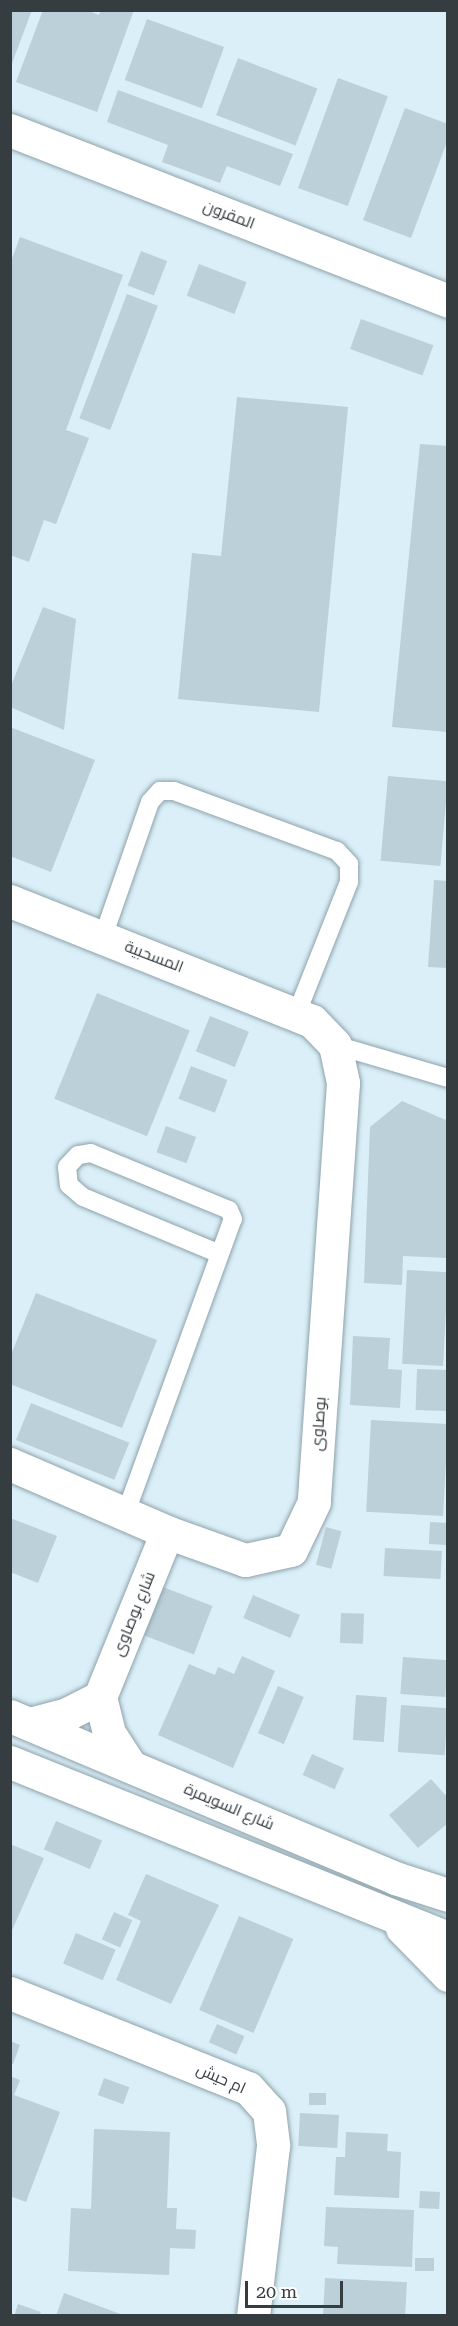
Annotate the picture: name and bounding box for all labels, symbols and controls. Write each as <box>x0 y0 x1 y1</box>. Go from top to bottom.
street label: المقرون <box>200 196 258 234</box>
street label: المسحبية <box>122 937 186 977</box>
street label: بوصاوى <box>308 1396 330 1452</box>
street label: شارع بوصاوى <box>108 1569 160 1659</box>
street label: شارع السويمرة <box>181 1779 277 1835</box>
street label: ام حيش <box>193 2060 249 2098</box>
scale bar <box>248 2269 346 2307</box>
text: 20 m <box>256 2281 297 2302</box>

